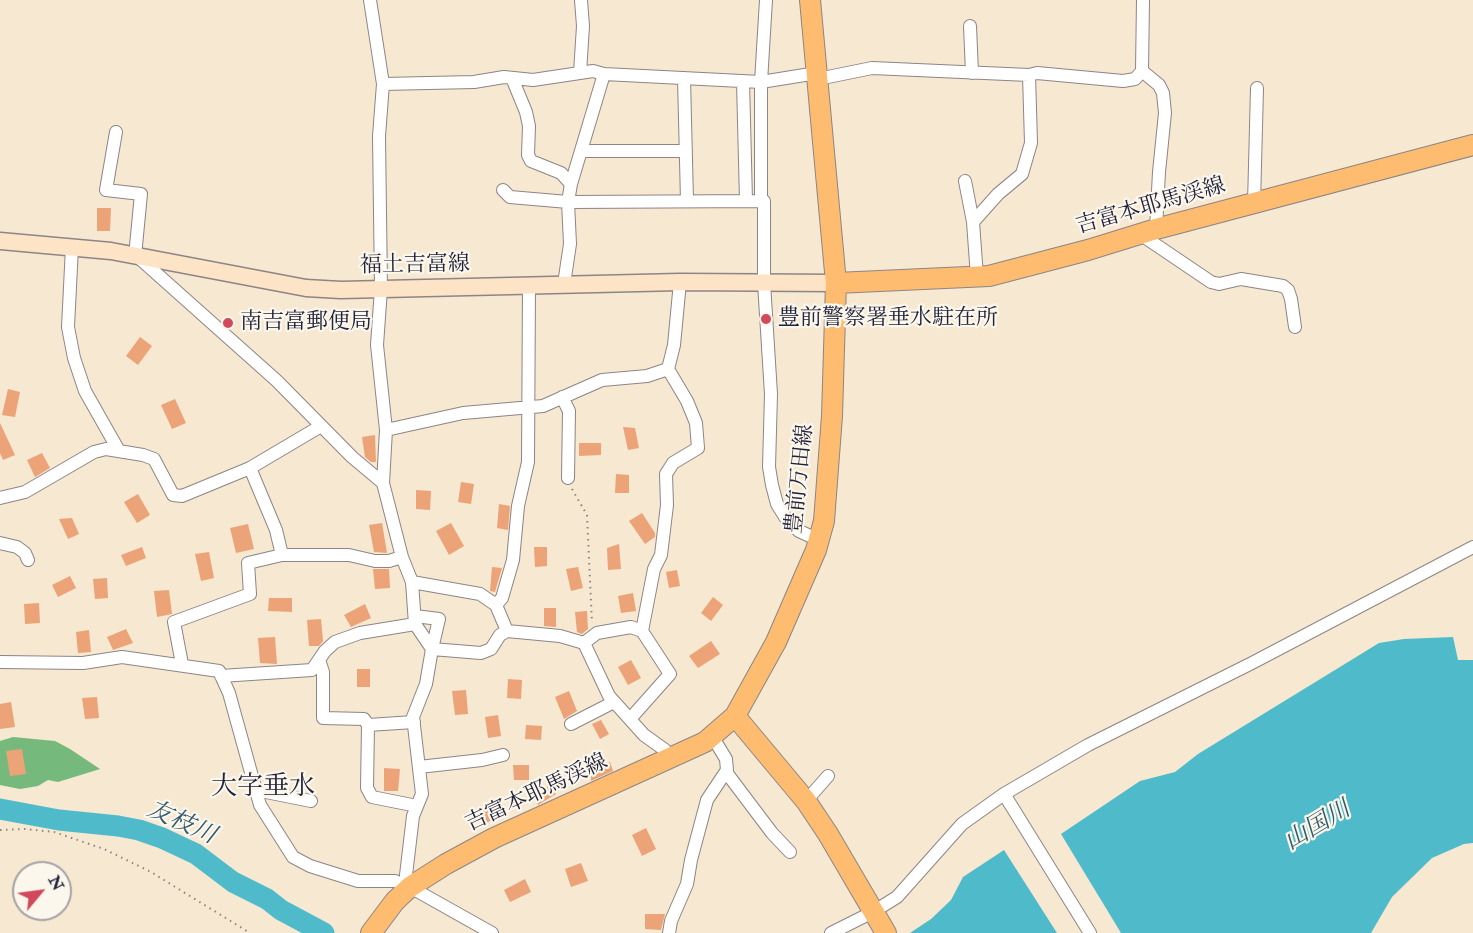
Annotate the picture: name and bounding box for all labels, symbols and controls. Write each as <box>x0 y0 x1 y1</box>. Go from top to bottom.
street label: 吉富本耶馬渓線 <box>1073 173 1229 241</box>
street label: 福土吉富線 <box>360 252 470 280</box>
place label: 豊前警察署垂水駐在所 <box>778 306 998 332</box>
place label: 南吉富郵便局 <box>240 310 372 336</box>
marker: 豊前警察署垂水駐在所 <box>759 312 773 326</box>
marker: 南吉富郵便局 <box>221 316 235 330</box>
street label: 豊前万田線 <box>782 423 820 535</box>
street label: 吉富本耶馬渓線 <box>462 749 612 839</box>
district label: 大字垂水 <box>211 772 315 804</box>
water label: 友枝川 <box>142 796 220 852</box>
water label: 山国川 <box>1280 796 1356 858</box>
north arrow <box>12 861 72 921</box>
text: N <box>44 872 68 894</box>

